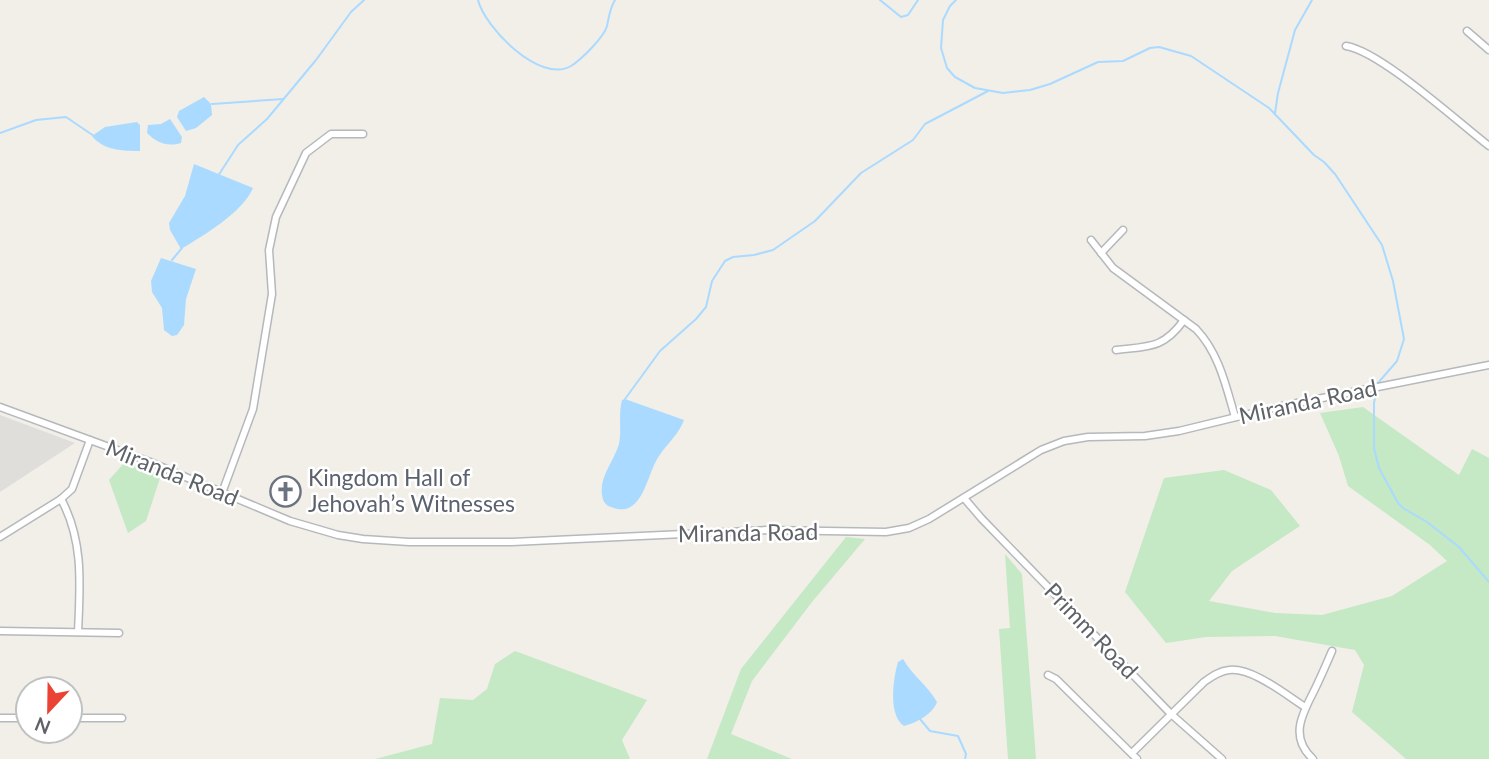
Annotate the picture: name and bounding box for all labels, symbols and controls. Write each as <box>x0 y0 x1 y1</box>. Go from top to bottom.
street label: Miranda Road <box>1236 373 1379 429</box>
street label: Miranda Road <box>102 433 243 511</box>
place label: Kingdom Hall of Jehovah’s Witnesses <box>308 463 515 517</box>
church icon: Kingdom Hall of Jehovah’s Witnesses <box>268 474 302 508</box>
street label: Miranda Road <box>678 517 818 547</box>
street label: Primm Road <box>1039 577 1144 684</box>
north arrow <box>14 675 84 745</box>
text: N <box>31 713 54 740</box>

